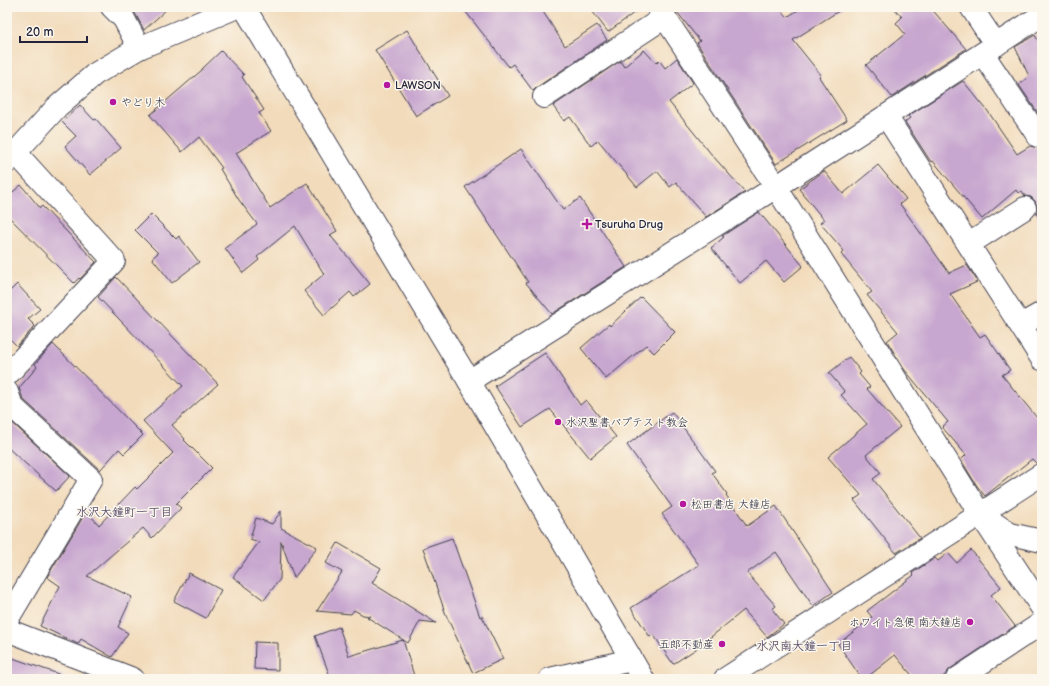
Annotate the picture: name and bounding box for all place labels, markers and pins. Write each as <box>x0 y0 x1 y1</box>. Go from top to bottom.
place label: LAWSON <box>395 79 441 92</box>
marker: LAWSON <box>382 80 392 90</box>
place label: やどり木 <box>121 96 165 109</box>
marker: やどり木 <box>108 97 118 107</box>
place label: Tsuruha Drug <box>595 218 663 231</box>
marker: Tsuruha Drug <box>582 219 592 229</box>
place label: 水沢聖書バプテスト教会 <box>566 416 688 429</box>
marker: 水沢聖書バプテスト教会 <box>553 417 563 427</box>
place label: 松田書店 大鐘店 <box>691 498 771 511</box>
marker: 松田書店 大鐘店 <box>678 499 688 509</box>
place label: ホワイト急便 南大鐘店 <box>849 616 962 629</box>
marker: ホワイト急便 南大鐘店 <box>965 617 975 627</box>
place label: 五郎不動産 <box>659 638 714 651</box>
marker: 五郎不動産 <box>717 639 727 649</box>

